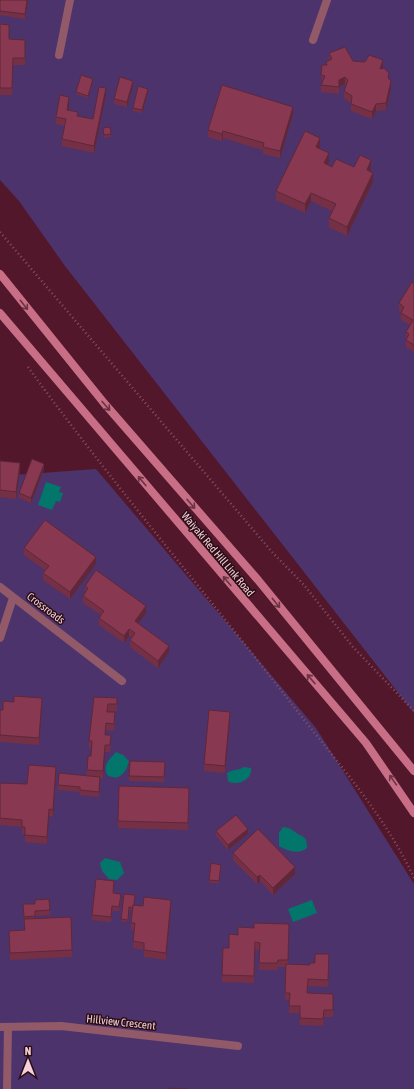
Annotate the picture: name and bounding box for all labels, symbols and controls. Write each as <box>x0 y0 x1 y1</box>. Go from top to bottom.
one-way arrow <box>20 299 28 310</box>
one-way arrow <box>102 400 111 411</box>
one-way arrow <box>138 476 147 487</box>
one-way arrow <box>187 499 196 509</box>
street label: Waiyaki Red Hill Link Road <box>179 509 257 599</box>
one-way arrow <box>222 575 231 586</box>
street label: Crossroads <box>25 590 67 626</box>
one-way arrow <box>271 597 280 608</box>
one-way arrow <box>307 674 316 685</box>
one-way arrow <box>389 775 397 786</box>
street label: Hillview Crescent <box>86 1012 156 1032</box>
north arrow <box>8 1041 48 1081</box>
text: N <box>25 1045 31 1057</box>

